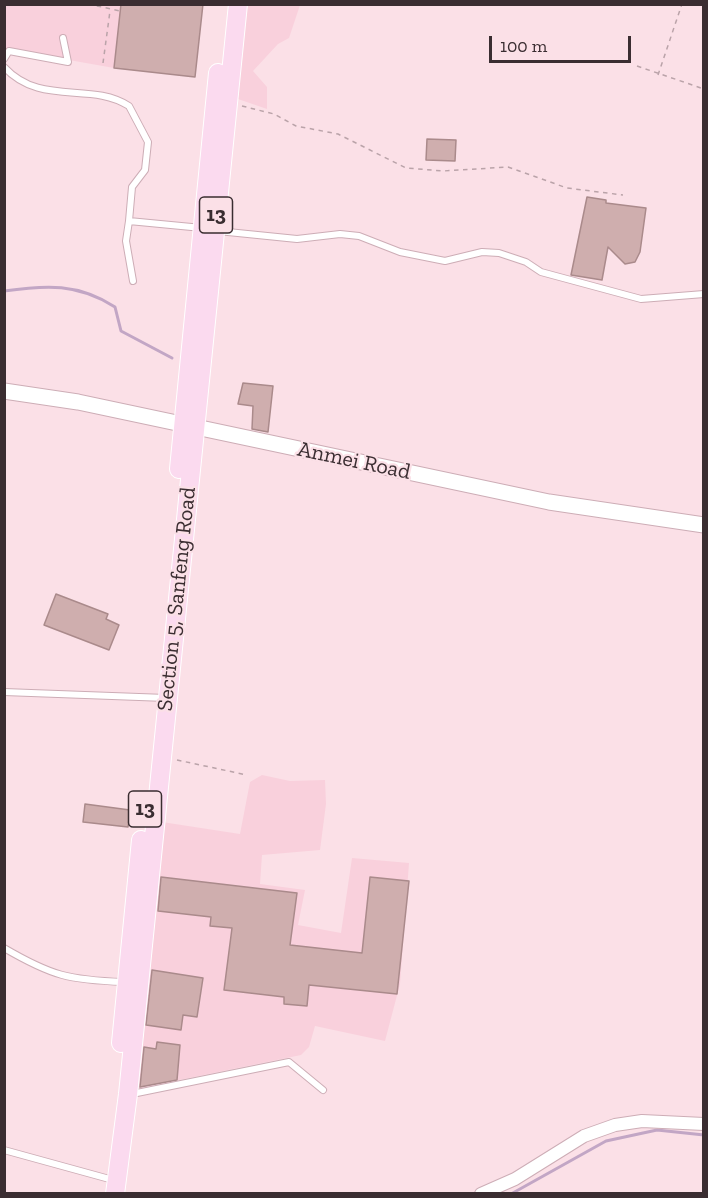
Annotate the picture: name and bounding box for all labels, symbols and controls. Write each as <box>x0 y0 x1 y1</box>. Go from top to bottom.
scale bar <box>492 24 634 62</box>
text: 100 m <box>500 35 547 57</box>
road number: 13 <box>200 197 232 233</box>
street label: Anmei Road <box>295 436 413 486</box>
street label: Section 5, Sanfeng Road <box>152 486 202 712</box>
road number: 13 <box>128 791 162 827</box>

